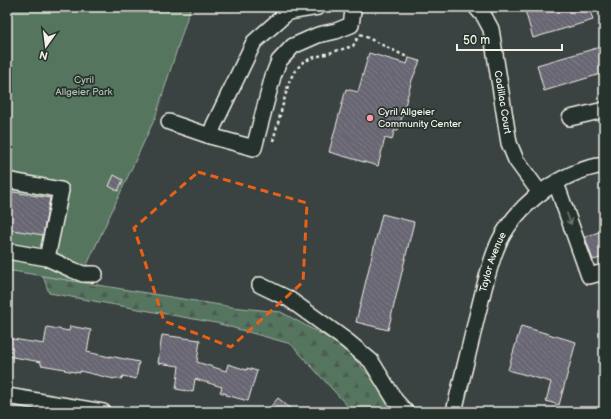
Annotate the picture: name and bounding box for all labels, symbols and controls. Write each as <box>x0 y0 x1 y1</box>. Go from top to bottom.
north arrow <box>26 26 66 66</box>
scale bar <box>457 26 562 52</box>
text: 50 m <box>463 33 490 48</box>
text: N <box>38 48 49 63</box>
street label: Cadillac Court <box>492 70 513 135</box>
park label: Cyril Allgeier Park <box>56 74 113 98</box>
place label: Cyril Allgeier Community Center <box>378 106 462 130</box>
marker: Cyril Allgeier Community Center <box>365 113 375 123</box>
one-way arrow <box>566 213 573 226</box>
street label: Taylor Avenue <box>477 230 509 293</box>

